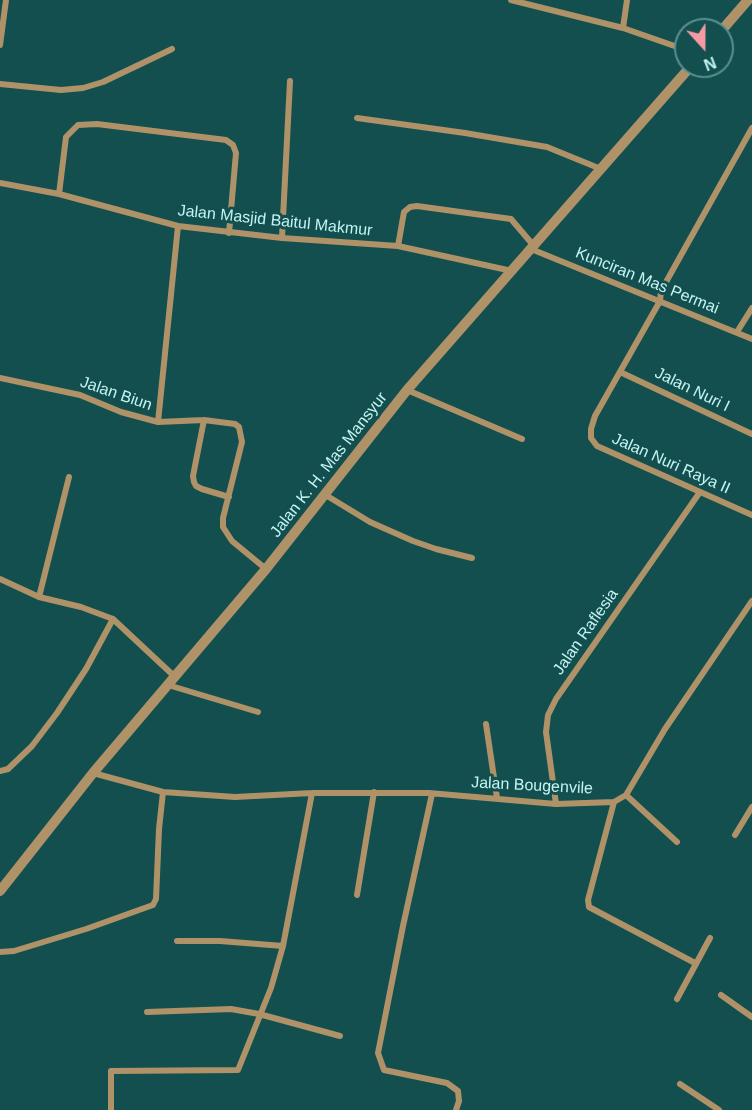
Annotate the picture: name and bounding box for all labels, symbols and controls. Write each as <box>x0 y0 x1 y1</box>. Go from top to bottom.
north arrow <box>674 18 734 78</box>
text: N <box>701 53 718 73</box>
street label: Jalan Masjid Baitul Makmur <box>177 201 373 241</box>
street label: Kunciran Mas Permai <box>572 243 722 319</box>
street label: Jalan Nuri I <box>651 364 733 416</box>
street label: Jalan Biun <box>78 373 154 415</box>
street label: Jalan K. H. Mas Mansyur <box>266 389 392 541</box>
street label: Jalan Nuri Raya II <box>609 429 733 499</box>
street label: Jalan Raflesia <box>549 585 623 679</box>
street label: Jalan Bougenvile <box>471 773 593 799</box>

